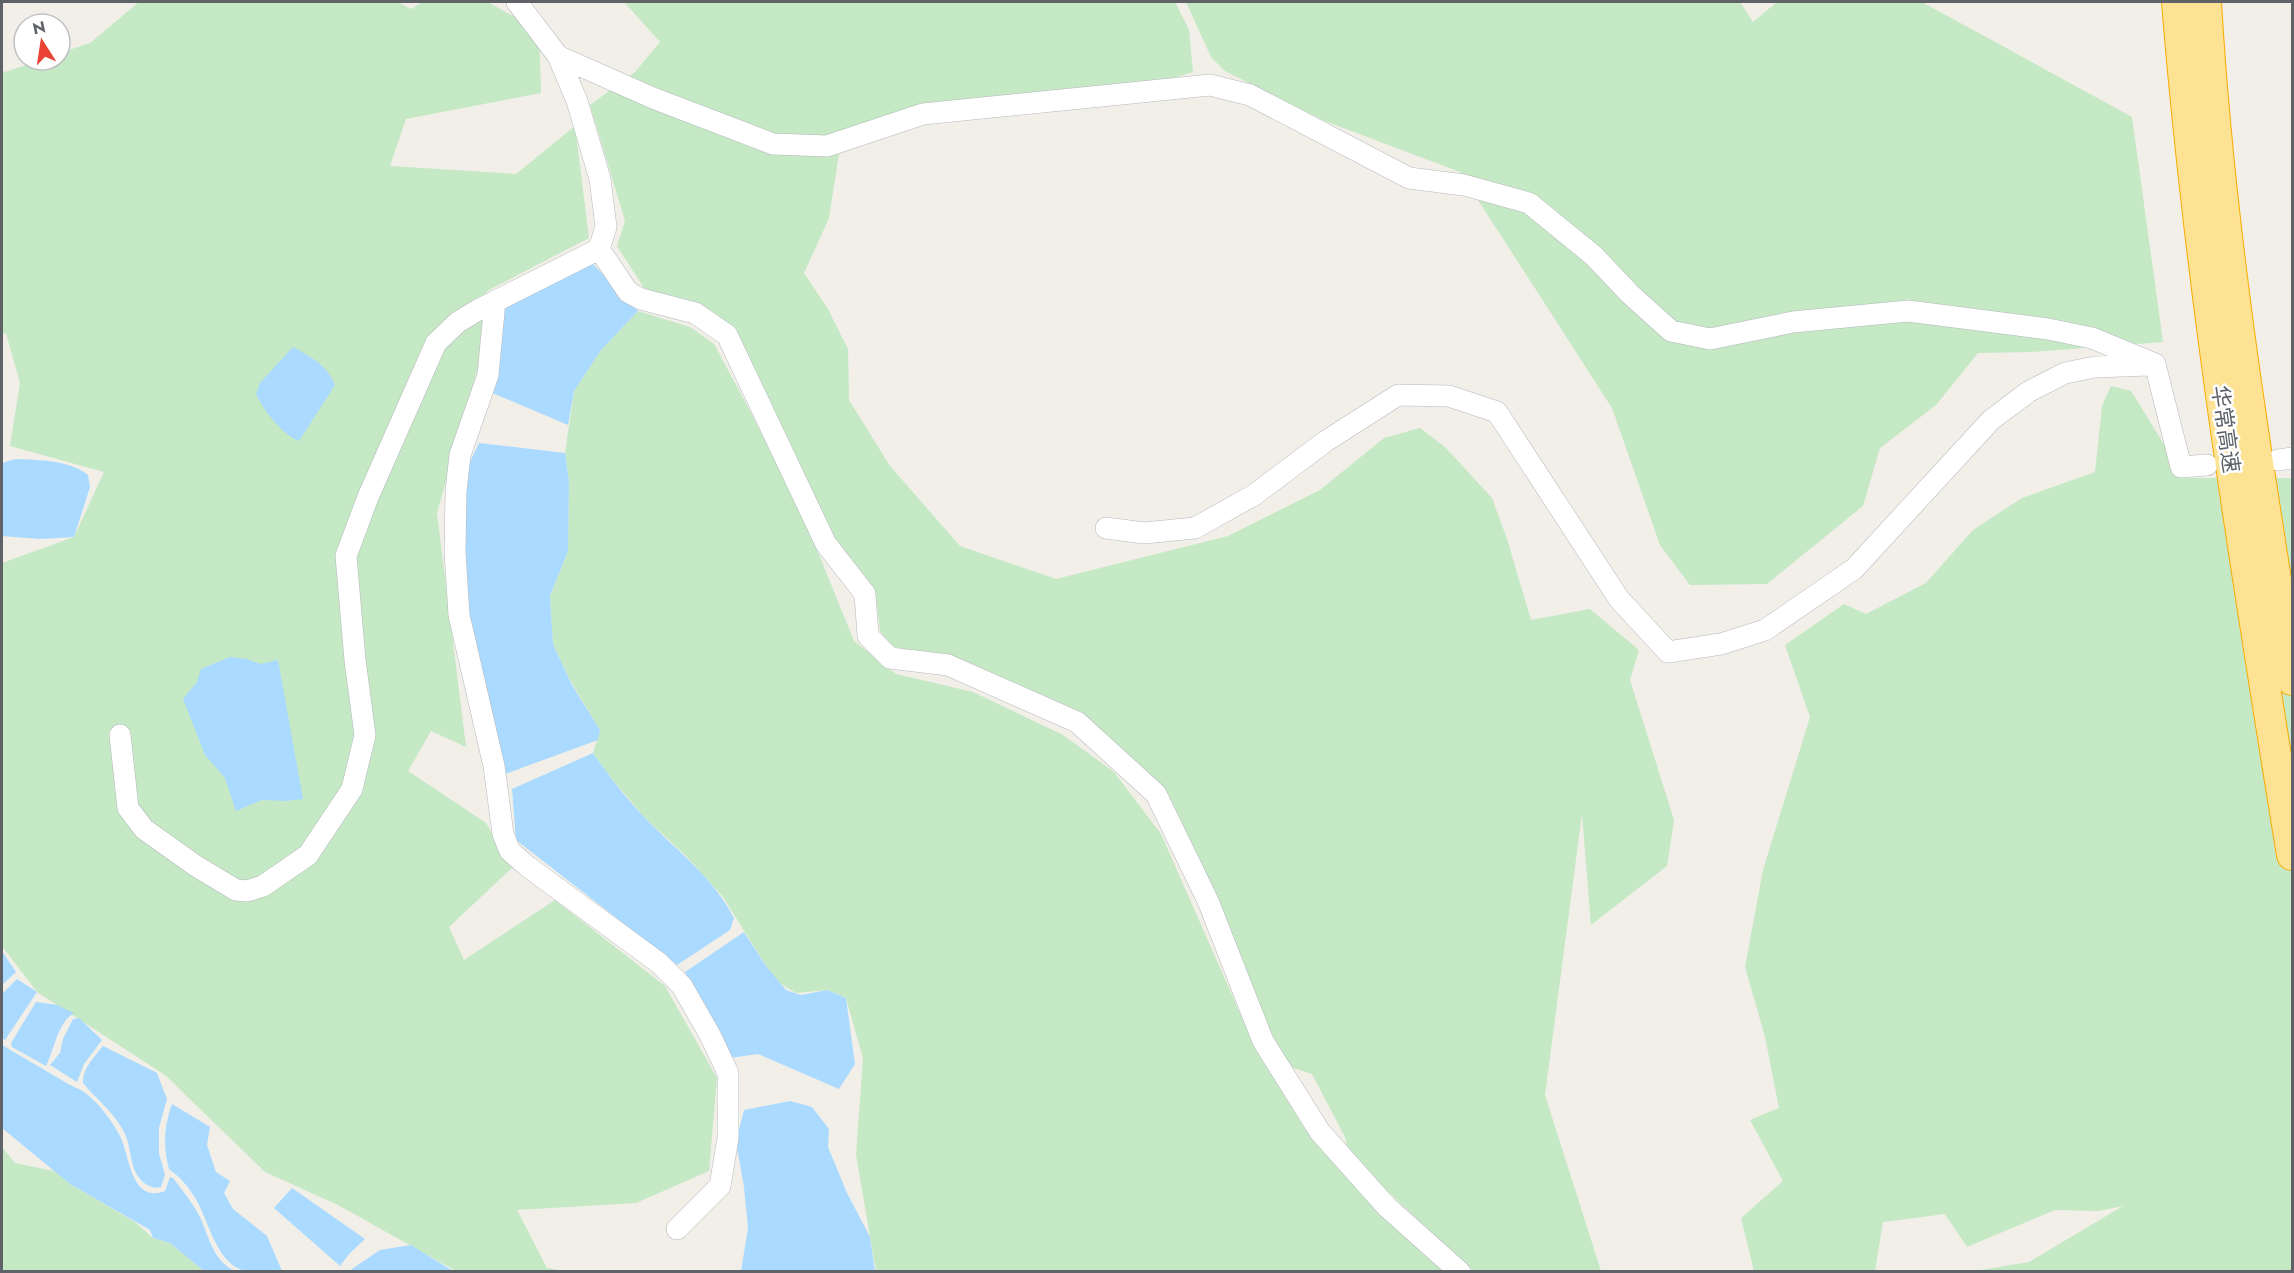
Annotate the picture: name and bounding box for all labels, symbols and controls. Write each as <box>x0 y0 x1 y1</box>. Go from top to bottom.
north arrow <box>12 12 72 72</box>
text: N <box>30 15 48 40</box>
street label: 华常高速 <box>2204 383 2248 475</box>

